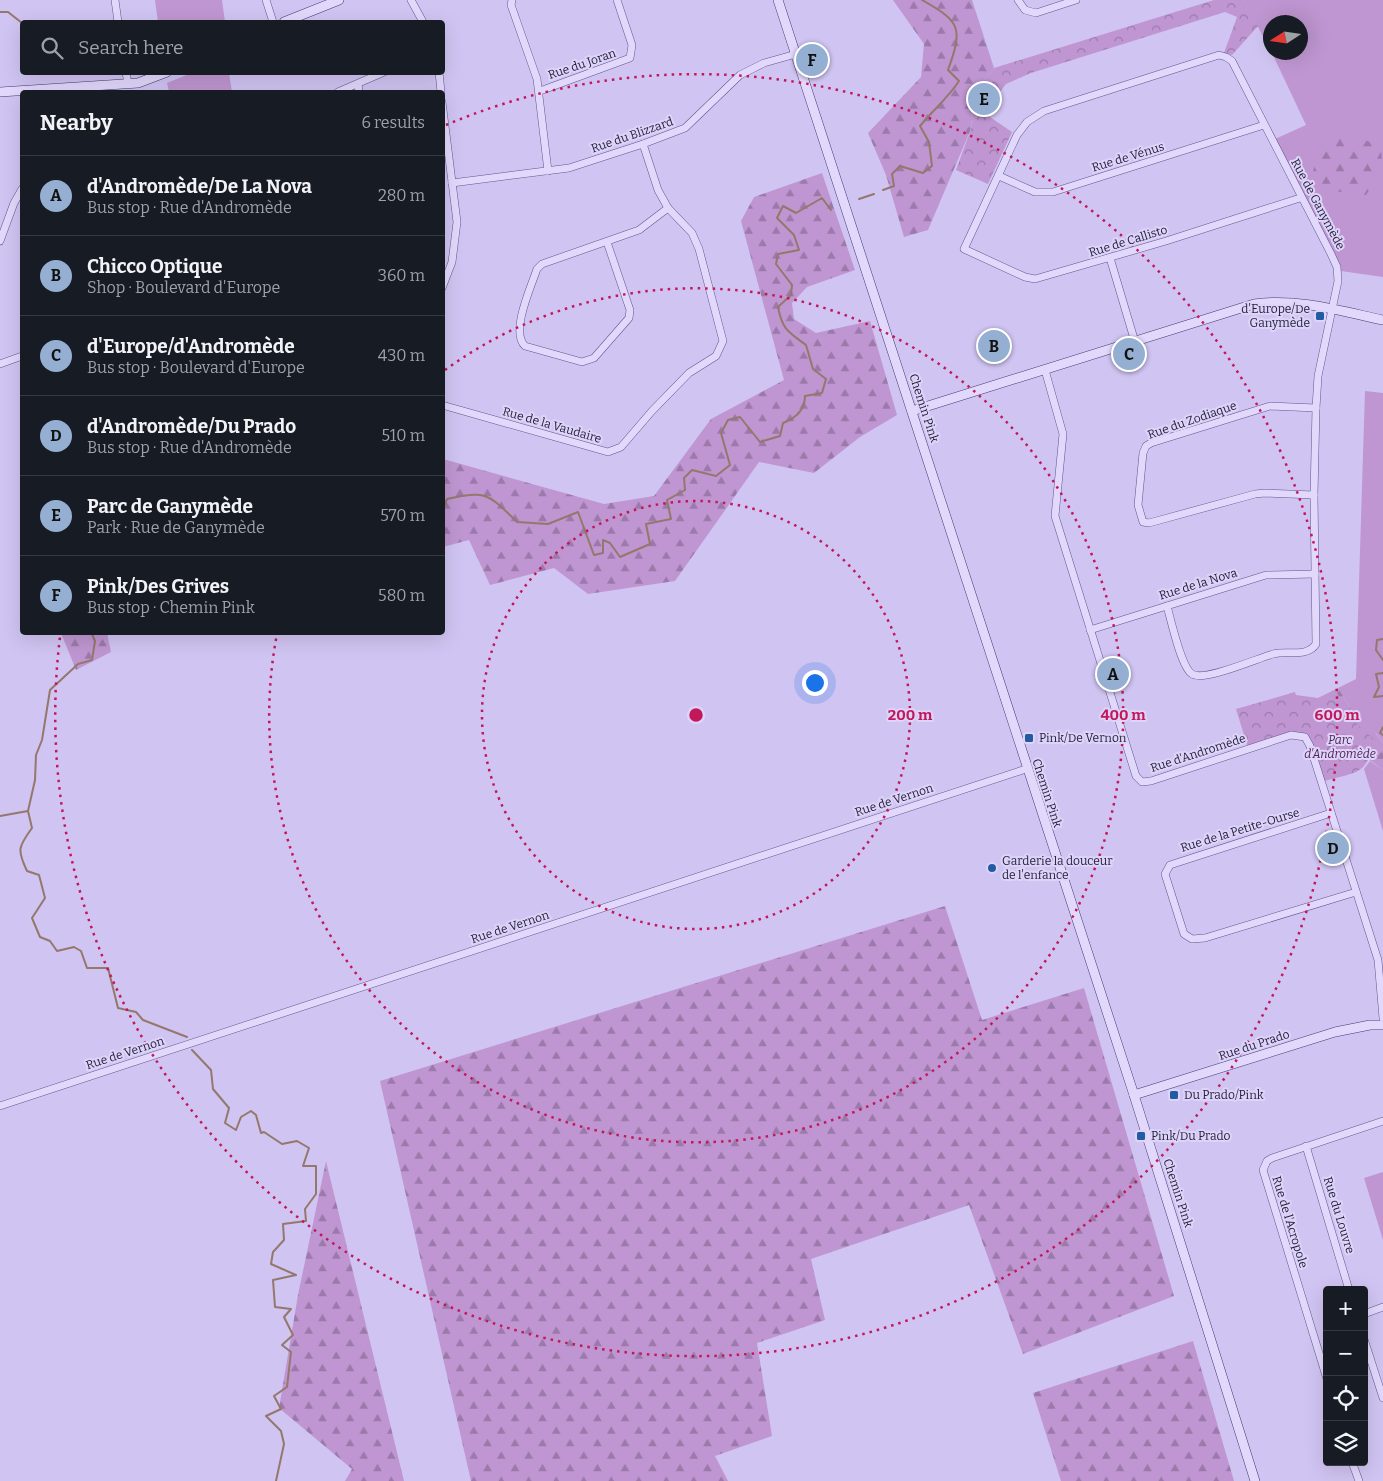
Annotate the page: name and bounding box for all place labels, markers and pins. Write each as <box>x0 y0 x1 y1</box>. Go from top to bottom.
pin: F <box>796 41 828 79</box>
pin: E <box>968 80 1000 118</box>
place label: d'Europe/De Ganymède <box>1241 302 1310 330</box>
marker: d'Europe/De Ganymède <box>1314 310 1326 322</box>
pin: B <box>978 327 1010 365</box>
pin: C <box>1113 335 1145 373</box>
pin: A <box>1097 655 1129 693</box>
centre of rings <box>687 706 705 724</box>
place label: Pink/De Vernon <box>1039 731 1127 745</box>
marker: Pink/De Vernon <box>1023 732 1035 744</box>
pin: D <box>1317 829 1349 867</box>
place label: Garderie la douceur de l'enfance <box>1002 854 1113 882</box>
marker: Garderie la douceur de l'enfance <box>986 862 998 874</box>
place label: Du Prado/Pink <box>1184 1088 1264 1102</box>
marker: Du Prado/Pink <box>1168 1089 1180 1101</box>
place label: Pink/Du Prado <box>1151 1129 1231 1143</box>
marker: Pink/Du Prado <box>1135 1130 1147 1142</box>

